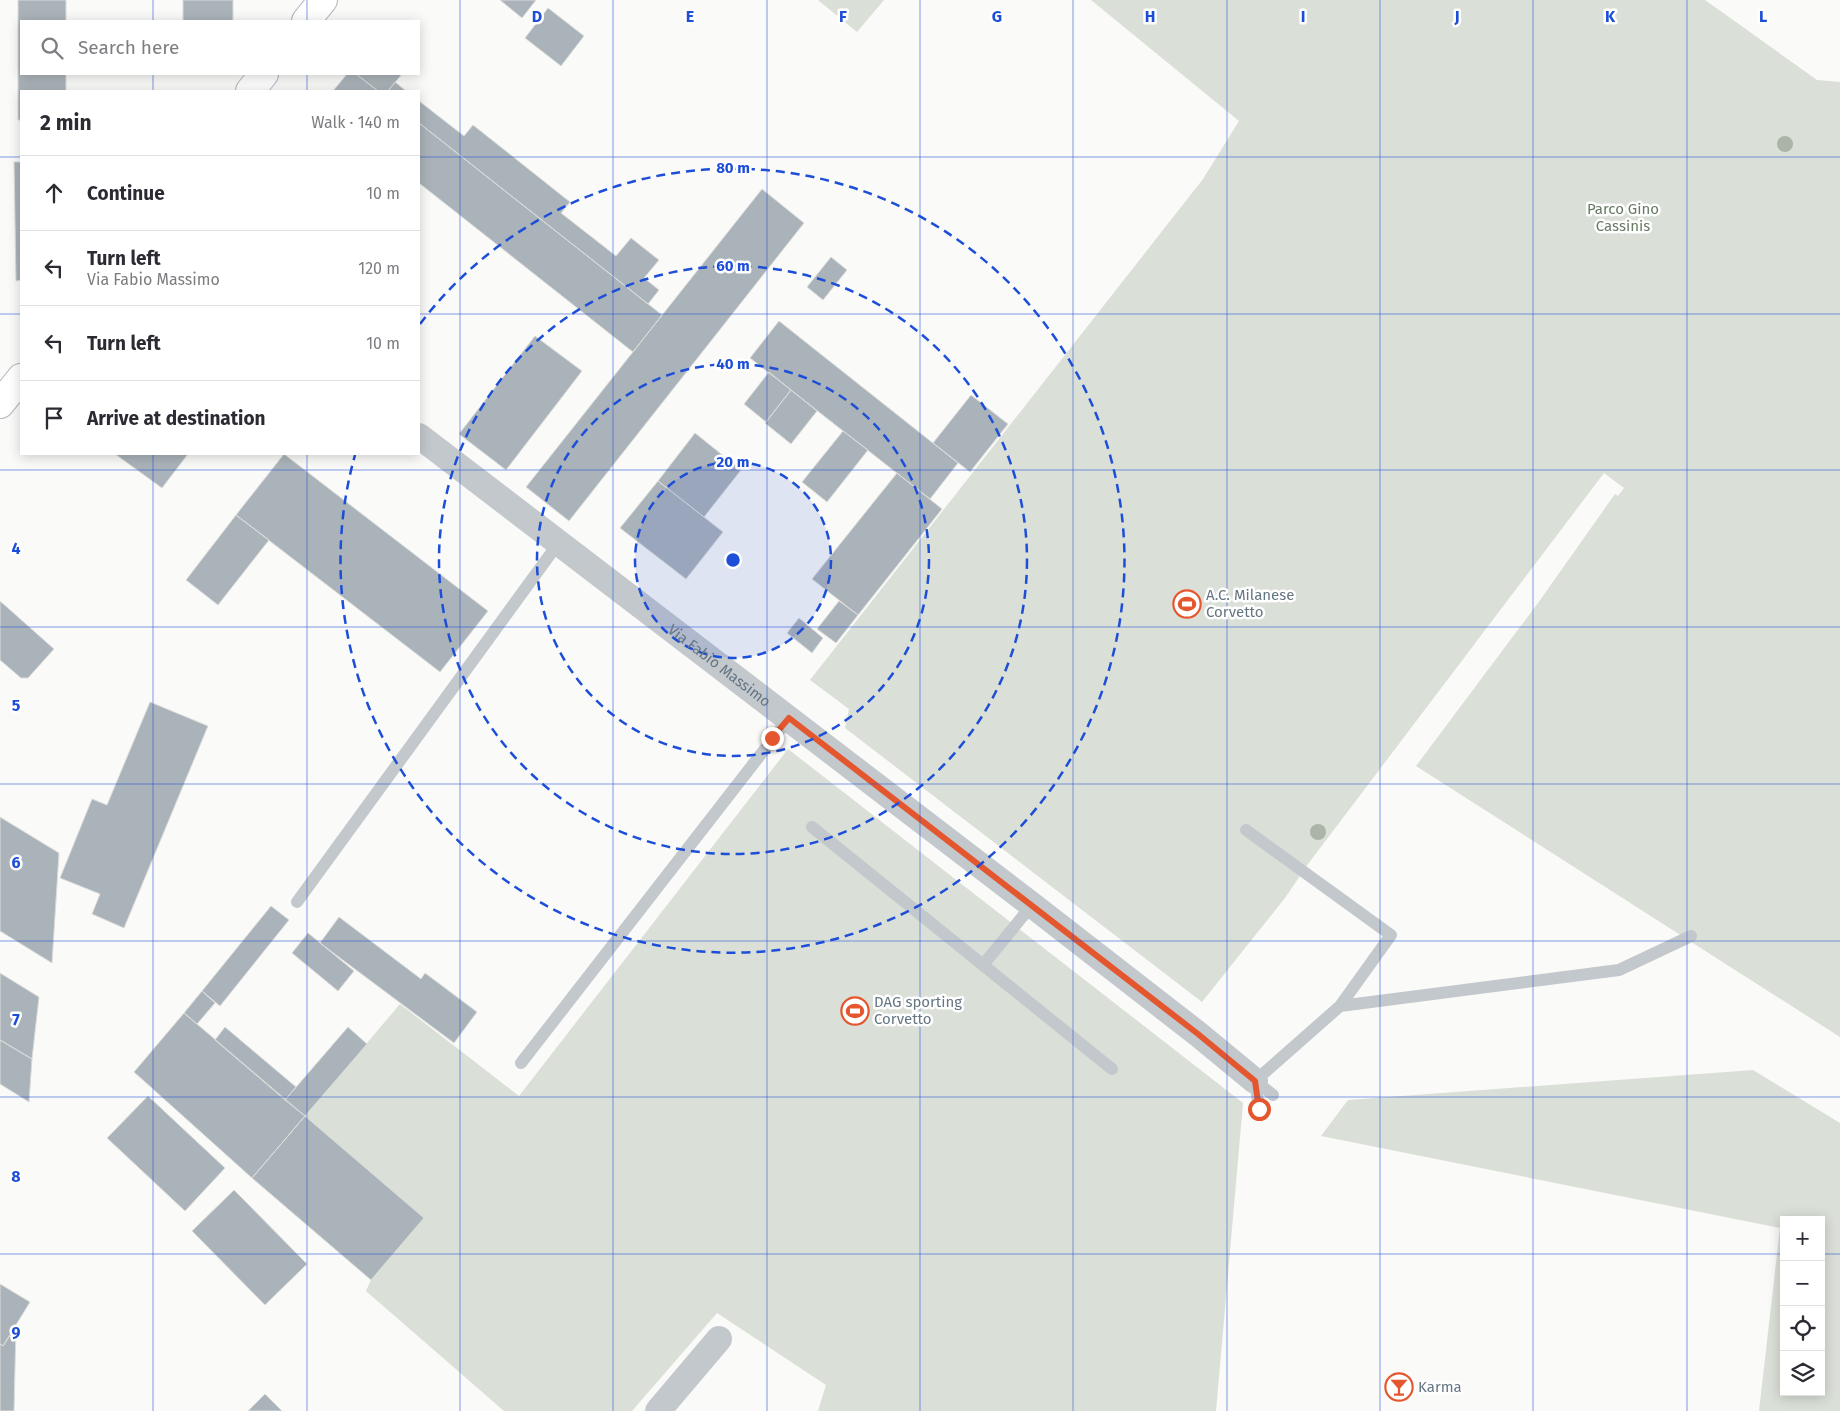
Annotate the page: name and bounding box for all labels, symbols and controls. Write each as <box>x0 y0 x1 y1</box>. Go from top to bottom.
text: D <box>532 7 542 26</box>
text: E <box>686 7 694 26</box>
text: F <box>839 7 847 26</box>
text: G <box>992 7 1002 26</box>
text: H <box>1145 7 1155 26</box>
text: I <box>1301 7 1305 26</box>
text: J <box>1453 7 1460 26</box>
text: K <box>1605 7 1616 26</box>
text: L <box>1759 7 1767 26</box>
search box <box>20 20 420 75</box>
icon: search <box>38 34 66 62</box>
text: Search here <box>78 36 179 59</box>
text: 2 min <box>40 110 92 136</box>
text: Walk · 140 m <box>311 113 400 132</box>
text: 80 m <box>716 159 750 177</box>
icon: ahead <box>40 179 68 207</box>
text: Continue <box>87 182 165 205</box>
text: 10 m <box>366 184 400 203</box>
park label: Parco Gino Cassinis <box>1587 200 1659 235</box>
text: Turn left <box>87 247 161 270</box>
icon: left <box>40 254 68 282</box>
text: 60 m <box>716 257 750 275</box>
text: 120 m <box>358 259 400 278</box>
text: Via Fabio Massimo <box>87 270 220 289</box>
icon: left <box>40 329 68 357</box>
text: Turn left <box>87 332 161 355</box>
text: 10 m <box>366 334 400 353</box>
text: 40 m <box>716 355 750 373</box>
icon: arrive <box>40 404 68 432</box>
text: Arrive at destination <box>87 407 266 430</box>
text: 20 m <box>717 453 749 471</box>
text: 4 <box>11 539 21 558</box>
centre of rings <box>724 551 742 569</box>
place label: A.C. Milanese Corvetto <box>1206 586 1294 621</box>
sports icon: A.C. Milanese Corvetto <box>1172 589 1202 619</box>
street label: Via Fabio Massimo <box>664 621 774 711</box>
text: 5 <box>12 696 21 715</box>
route end <box>761 727 784 750</box>
text: 6 <box>11 853 21 872</box>
place label: DAG sporting Corvetto <box>874 993 962 1028</box>
sports icon: DAG sporting Corvetto <box>840 996 870 1026</box>
text: 7 <box>12 1010 20 1029</box>
route start <box>1248 1098 1271 1121</box>
text: 8 <box>11 1167 21 1186</box>
map controls <box>1780 1216 1825 1396</box>
button: + <box>1780 1216 1825 1261</box>
button: − <box>1780 1261 1825 1306</box>
button: locate <box>1780 1306 1825 1351</box>
text: 9 <box>12 1323 21 1342</box>
button: layers <box>1780 1351 1825 1396</box>
bar icon: Karma <box>1384 1372 1414 1402</box>
place label: Karma <box>1418 1378 1462 1396</box>

